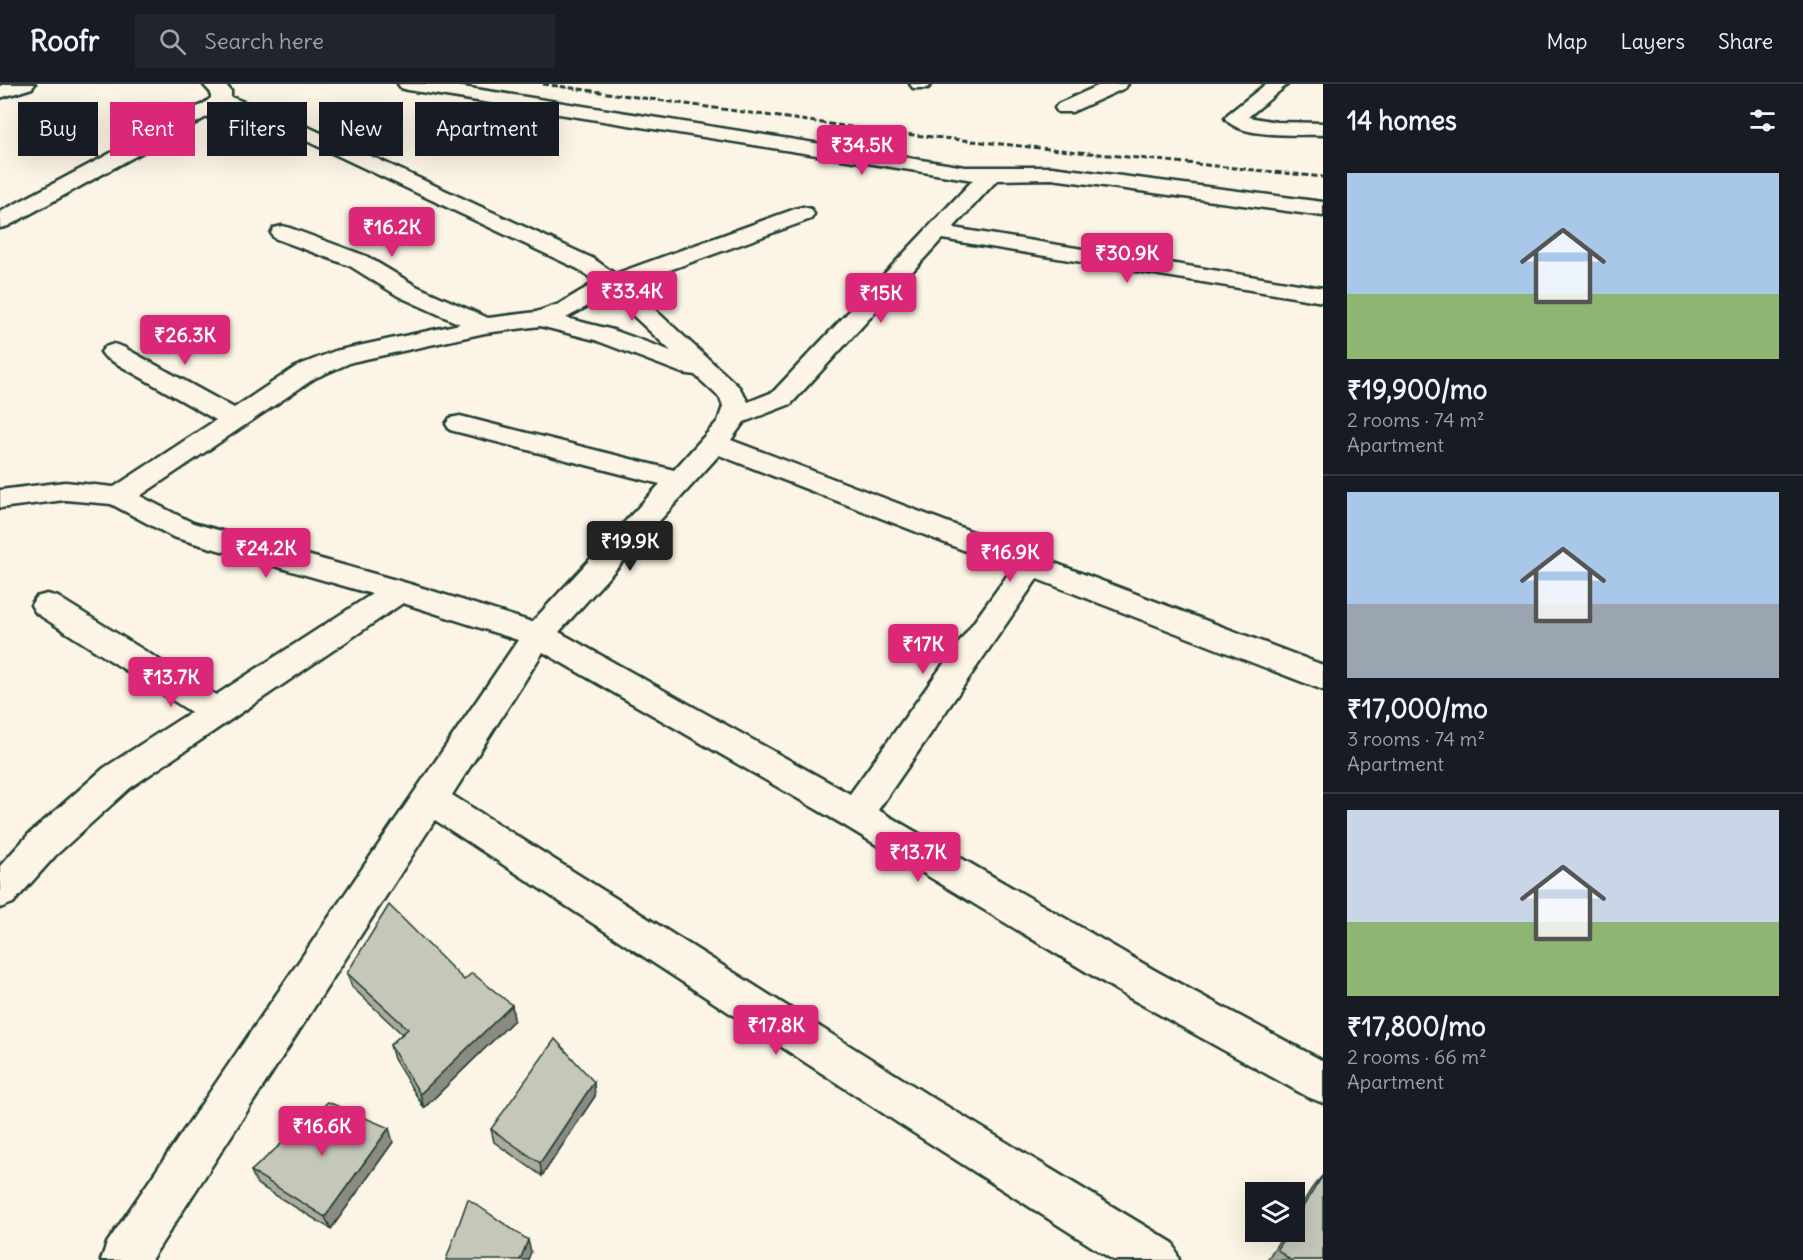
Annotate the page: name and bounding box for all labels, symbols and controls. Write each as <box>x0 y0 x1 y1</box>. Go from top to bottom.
search box <box>135 14 555 68</box>
text: Roofr <box>30 23 99 59</box>
icon: search <box>156 25 189 58</box>
text: Search here <box>204 27 324 55</box>
text: Map <box>1547 28 1587 55</box>
text: Layers <box>1620 28 1685 55</box>
text: Share <box>1718 28 1773 55</box>
chip: Buy <box>18 102 98 156</box>
chip: Rent <box>110 102 195 156</box>
chip: Filters <box>207 102 307 156</box>
chip: New <box>319 102 403 156</box>
chip: Apartment <box>415 102 559 156</box>
text: 14 homes <box>1347 104 1457 137</box>
icon: filters <box>1746 104 1779 137</box>
pin: ₹34.5K <box>813 125 911 176</box>
text: ₹34.5K <box>831 132 893 157</box>
pin: ₹16.2K <box>343 207 441 258</box>
icon: home <box>1509 212 1617 320</box>
text: ₹16.2K <box>363 214 421 239</box>
pin: ₹30.9K <box>1078 233 1176 284</box>
text: ₹30.9K <box>1095 240 1159 265</box>
pin: ₹33.4K <box>583 271 681 322</box>
pin: ₹15K <box>845 273 917 324</box>
text: ₹33.4K <box>601 278 663 303</box>
text: ₹15K <box>859 280 903 305</box>
pin: ₹26.3K <box>136 315 234 366</box>
text: ₹26.3K <box>154 322 216 347</box>
text: ₹19,900/mo <box>1347 373 1487 406</box>
text: 2 rooms · 74 m² <box>1347 407 1484 432</box>
text: Apartment <box>1347 432 1444 457</box>
pin: ₹19.9K <box>581 521 679 572</box>
pin: ₹24.2K <box>217 528 315 579</box>
text: ₹19.9K <box>601 528 659 553</box>
icon: home <box>1509 531 1617 639</box>
pin: ₹16.9K <box>961 532 1059 583</box>
text: ₹24.2K <box>235 535 297 560</box>
text: ₹16.9K <box>981 539 1039 564</box>
pin: ₹17K <box>887 624 959 675</box>
text: ₹17K <box>902 631 944 656</box>
pin: ₹13.7K <box>122 657 220 708</box>
text: ₹13.7K <box>142 664 200 689</box>
text: ₹17,000/mo <box>1347 692 1488 725</box>
text: 3 rooms · 74 m² <box>1347 726 1485 751</box>
text: Apartment <box>1347 751 1444 776</box>
pin: ₹13.7K <box>869 832 967 883</box>
text: ₹13.7K <box>889 839 947 864</box>
icon: home <box>1509 849 1617 957</box>
pin: ₹17.8K <box>727 1005 825 1056</box>
text: ₹17,800/mo <box>1347 1010 1486 1043</box>
text: ₹17.8K <box>747 1012 805 1037</box>
text: 2 rooms · 66 m² <box>1347 1044 1487 1069</box>
text: Apartment <box>1347 1069 1444 1094</box>
pin: ₹16.6K <box>273 1106 371 1157</box>
text: ₹16.6K <box>293 1113 351 1138</box>
map controls <box>1245 1182 1305 1242</box>
button: layers <box>1245 1182 1305 1242</box>

